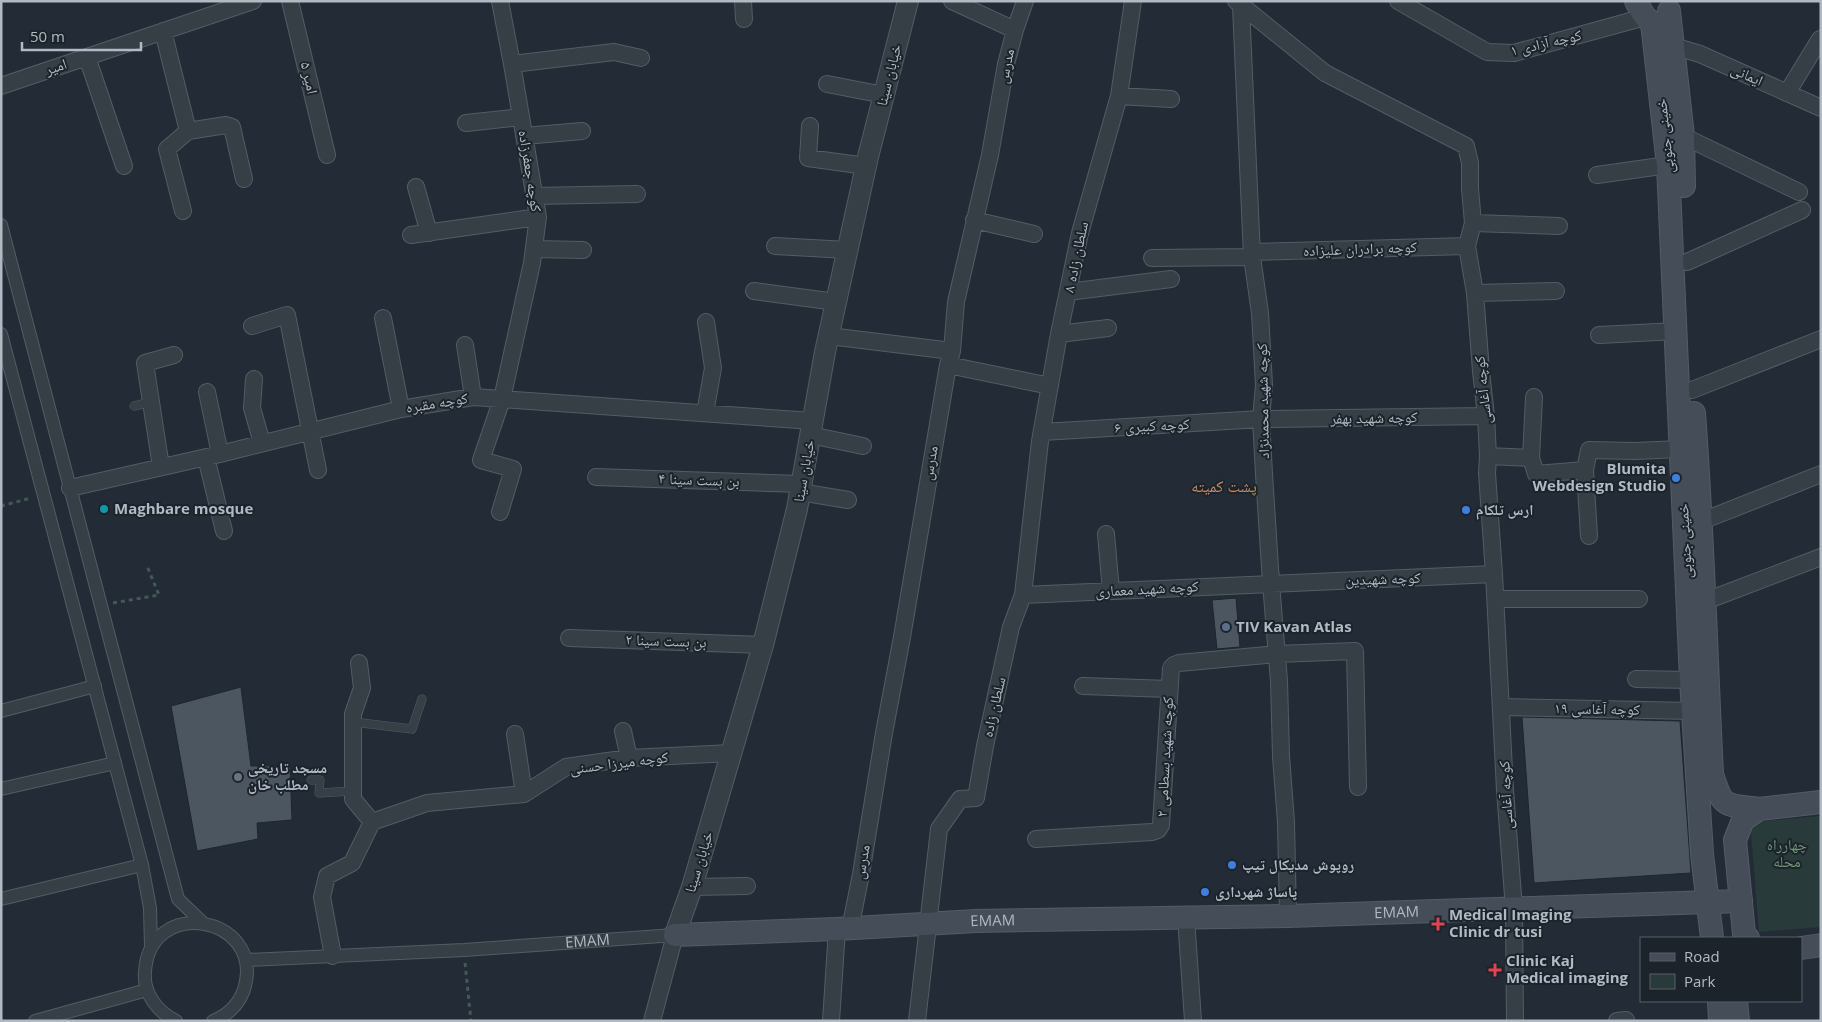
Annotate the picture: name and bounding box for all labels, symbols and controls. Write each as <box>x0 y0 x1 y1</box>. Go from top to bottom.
scale bar <box>22 20 141 52</box>
street label: کوچه آزادی ۱ <box>1508 24 1584 61</box>
text: 50 m <box>30 26 65 46</box>
street label: خیابان سینا <box>871 41 906 108</box>
street label: مدرس <box>992 46 1019 85</box>
street label: امیر <box>41 53 69 79</box>
street label: ایمانی <box>1728 58 1767 91</box>
street label: امیر ۵ <box>297 60 323 96</box>
street label: خمینی جنوبی <box>1650 97 1679 174</box>
street label: کوچه جعفرزاده <box>515 128 547 213</box>
street label: سلطان زاده ۸ <box>1058 219 1093 294</box>
street label: کوچه برادران علیزاده <box>1303 236 1417 261</box>
street label: کوچه شهید محمدنژاد <box>1251 343 1273 459</box>
street label: کوچه آغاسی <box>1468 355 1497 425</box>
street label: کوچه مقبره <box>404 387 469 417</box>
street label: کوچه شهید بهفر <box>1329 406 1418 428</box>
street label: کوچه کبیری ۶ <box>1114 413 1190 438</box>
street label: خیابان سینا <box>788 438 819 504</box>
street label: مدرس <box>916 444 943 482</box>
place label: Blumita Webdesign Studio <box>1533 458 1666 495</box>
street label: بن بست سینا ۴ <box>658 468 740 491</box>
marker: Blumita Webdesign Studio <box>1670 472 1682 484</box>
district label: پشت کمیته <box>1191 475 1257 497</box>
place label: Maghbare mosque <box>114 498 253 518</box>
place label: ارس تلکام <box>1476 499 1533 520</box>
marker: Maghbare mosque <box>98 503 110 515</box>
street label: خمینی جنوبی <box>1672 503 1697 579</box>
marker: ارس تلکام <box>1460 504 1472 516</box>
street label: کوچه شهیدین <box>1345 567 1421 590</box>
street label: کوچه شهید معماری <box>1095 575 1199 602</box>
place label: TIV Kavan Atlas <box>1236 616 1352 636</box>
marker: TIV Kavan Atlas <box>1220 621 1232 633</box>
street label: بن بست سینا ۲ <box>625 629 707 652</box>
street label: سلطان زاده <box>976 675 1011 739</box>
street label: کوچه شهید بسطامی ۲ <box>1151 696 1178 818</box>
street label: کوچه آغاسی ۱۹ <box>1554 697 1640 720</box>
street label: کوچه میرزا حسنی <box>568 746 669 779</box>
place label: مسجد تاریخی مطلب خان <box>248 757 327 794</box>
street label: کوچه آغاسی <box>1493 760 1518 830</box>
marker: مسجد تاریخی مطلب خان <box>232 771 244 783</box>
street label: خیابان سینا <box>679 828 718 895</box>
park label: چهارراه محله <box>1767 834 1808 871</box>
street label: مدرس <box>848 843 875 881</box>
place label: روپوش مدیکال تیپ <box>1242 854 1354 874</box>
marker: روپوش مدیکال تیپ <box>1226 859 1238 871</box>
place label: پاساژ شهرداری <box>1215 881 1297 901</box>
marker: پاساژ شهرداری <box>1199 886 1211 898</box>
street label: EMAM <box>1374 901 1419 922</box>
place label: Medical Imaging Clinic dr tusi <box>1449 904 1572 941</box>
street label: EMAM <box>970 909 1015 930</box>
marker: Medical Imaging Clinic dr tusi <box>1431 917 1445 931</box>
street label: EMAM <box>564 929 610 952</box>
legend <box>1640 937 1802 1002</box>
text: Road <box>1684 946 1720 966</box>
place label: Clinic Kaj Medical imaging <box>1506 950 1629 987</box>
marker: Clinic Kaj Medical imaging <box>1488 963 1502 977</box>
text: Park <box>1684 971 1715 991</box>

